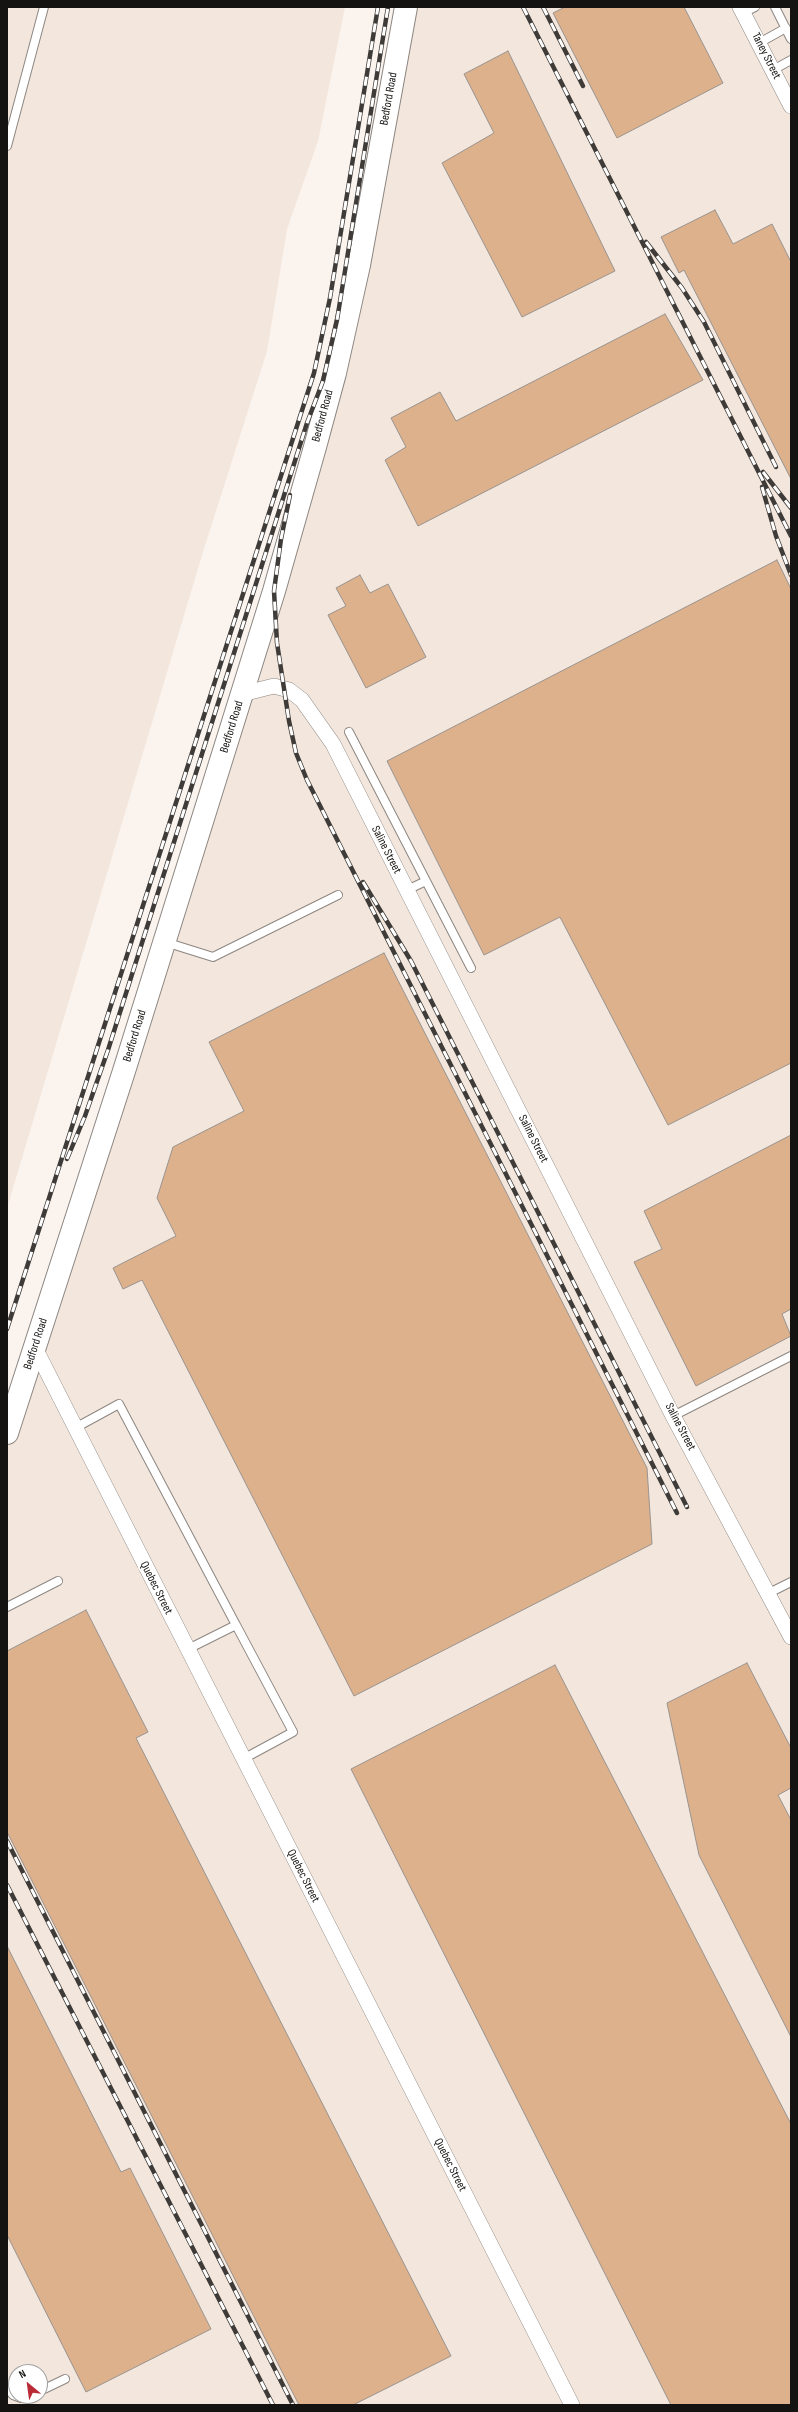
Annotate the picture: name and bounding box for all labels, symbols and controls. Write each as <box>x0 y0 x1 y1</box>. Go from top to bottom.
street label: Taney Street <box>748 30 784 82</box>
street label: Bedford Road <box>377 71 401 127</box>
street label: Bedford Road <box>309 388 337 444</box>
street label: Bedford Road <box>217 699 247 755</box>
street label: Saline Street <box>368 824 404 876</box>
street label: Bedford Road <box>120 1008 150 1064</box>
street label: Saline Street <box>515 1113 551 1165</box>
street label: Bedford Road <box>21 1316 51 1372</box>
street label: Saline Street <box>662 1401 698 1453</box>
street label: Quebec Street <box>137 1559 175 1617</box>
street label: Quebec Street <box>284 1847 322 1905</box>
street label: Quebec Street <box>431 2136 469 2194</box>
north arrow <box>8 2364 48 2404</box>
text: N <box>17 2367 28 2381</box>

